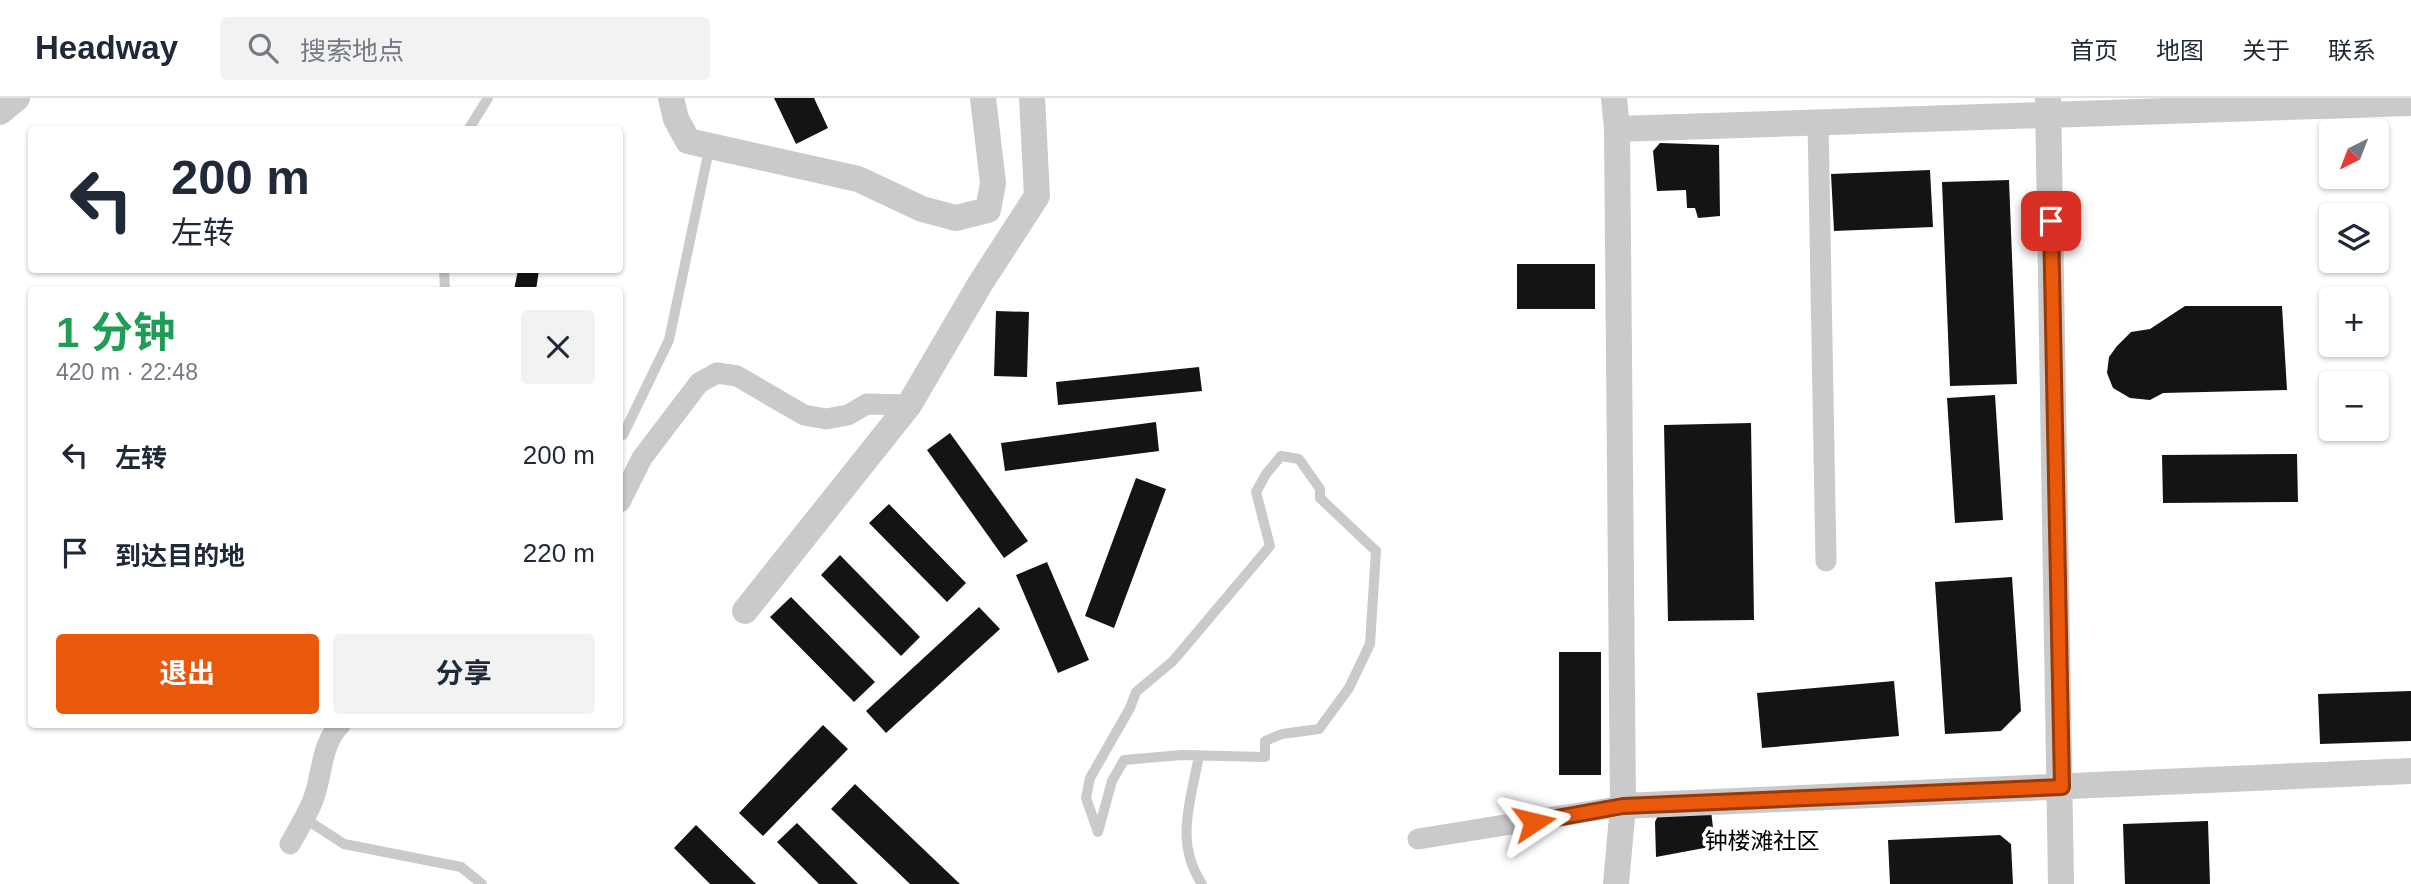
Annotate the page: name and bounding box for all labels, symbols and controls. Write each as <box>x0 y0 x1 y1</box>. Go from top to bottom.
search box <box>220 17 710 80</box>
text: Headway <box>35 29 178 66</box>
icon: search <box>244 29 282 67</box>
text: 搜索地点 <box>300 36 404 66</box>
text: 首页 <box>2070 37 2118 64</box>
text: 地图 <box>2156 37 2204 64</box>
text: 关于 <box>2242 37 2290 64</box>
text: 联系 <box>2328 37 2376 64</box>
north arrow <box>2319 119 2389 189</box>
map controls <box>2319 119 2389 441</box>
text: 200 m <box>171 150 310 204</box>
icon: left <box>56 154 147 245</box>
pin <box>2021 191 2081 251</box>
icon: arrive <box>2032 202 2070 240</box>
button: layers <box>2319 203 2389 273</box>
text: 左转 <box>171 215 235 251</box>
button: + <box>2319 287 2389 357</box>
text: 1 分钟 <box>56 309 175 356</box>
button: close <box>521 310 595 384</box>
text: 420 m · 22:48 <box>56 359 198 385</box>
button: − <box>2319 371 2389 441</box>
icon: left <box>56 436 94 474</box>
text: 200 m <box>523 440 595 470</box>
text: 左转 <box>115 443 167 473</box>
icon: arrive <box>56 534 94 572</box>
text: 220 m <box>523 538 595 568</box>
text: 到达目的地 <box>115 541 245 571</box>
button: 退出 <box>56 634 319 714</box>
button: 分享 <box>333 634 595 714</box>
position arrow <box>1497 785 1571 859</box>
district label: 钟楼滩社区 <box>1705 828 1820 854</box>

